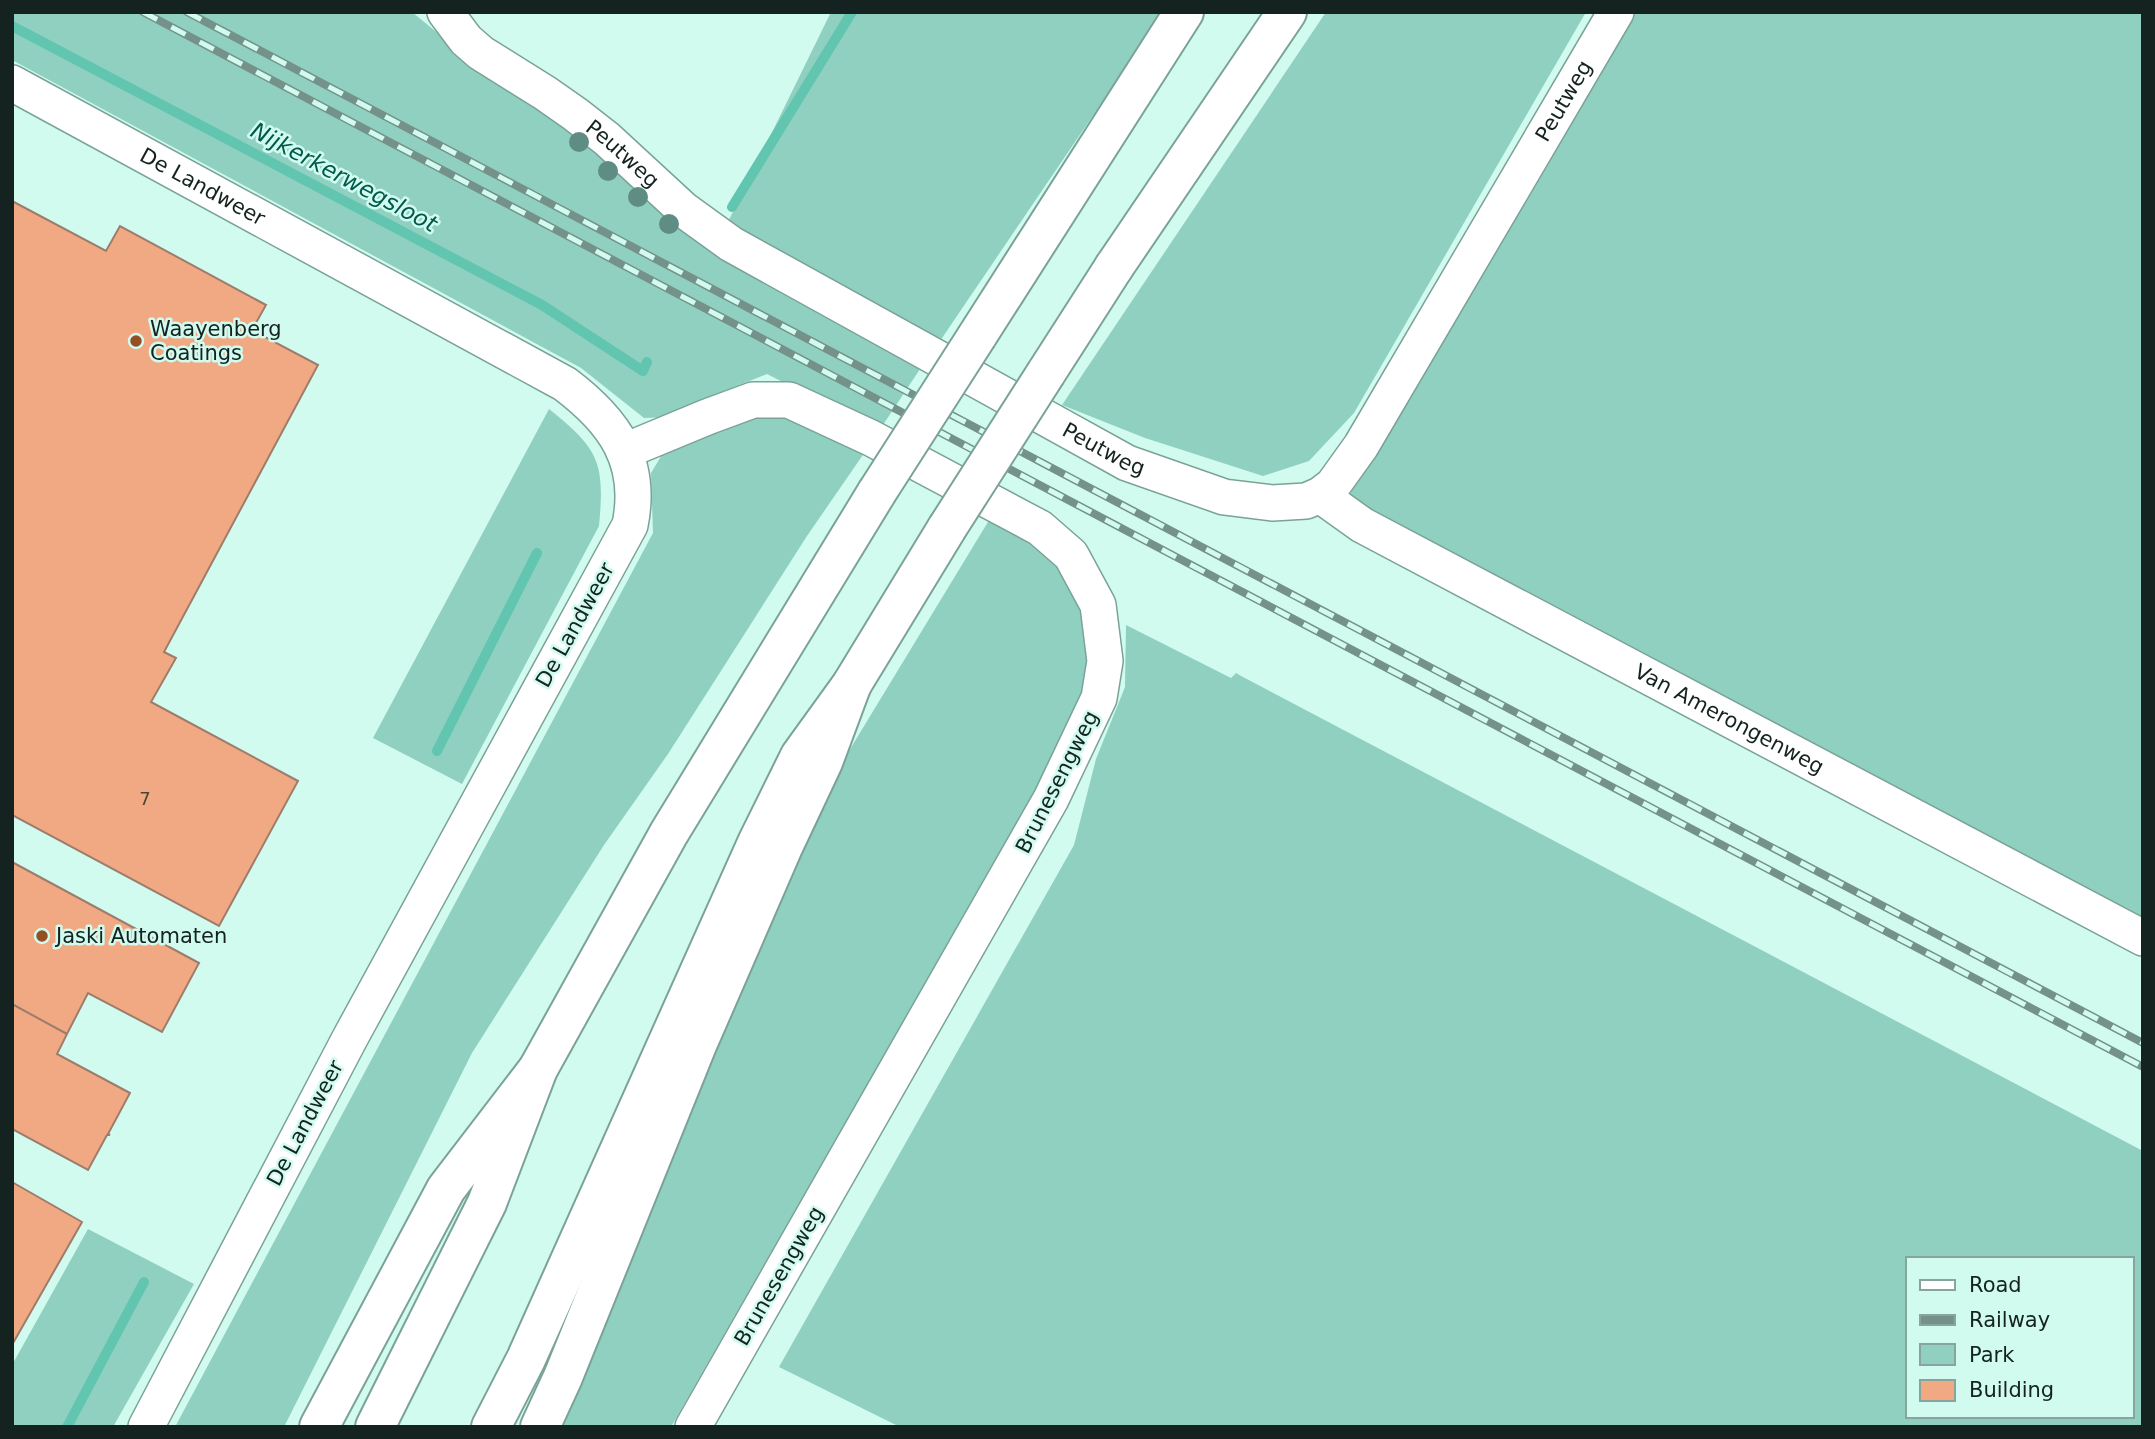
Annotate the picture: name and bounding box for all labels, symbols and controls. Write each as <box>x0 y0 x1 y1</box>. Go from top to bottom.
street label: Peutweg <box>1531 56 1597 146</box>
street label: Peutweg <box>581 115 664 193</box>
water label: Nijkerkerwegsloot <box>247 117 442 238</box>
street label: De Landweer <box>136 143 270 231</box>
place label: Waayenberg Coatings <box>150 317 282 365</box>
marker: Waayenberg Coatings <box>128 333 144 349</box>
street label: Peutweg <box>1058 418 1148 480</box>
street label: De Landweer <box>531 558 619 691</box>
street label: Van Amerongenweg <box>1630 659 1828 779</box>
street label: Brunesengweg <box>1011 707 1103 857</box>
house number: 7 <box>139 788 151 809</box>
place label: Jaski Automaten <box>54 924 227 948</box>
marker: Jaski Automaten <box>34 928 50 944</box>
street label: De Landweer <box>262 1056 348 1190</box>
street label: Brunesengweg <box>729 1202 829 1350</box>
legend <box>1906 1257 2134 1418</box>
text: Road <box>1969 1273 2022 1297</box>
text: Railway <box>1969 1308 2050 1332</box>
text: Park <box>1969 1343 2015 1367</box>
text: Building <box>1969 1378 2054 1402</box>

